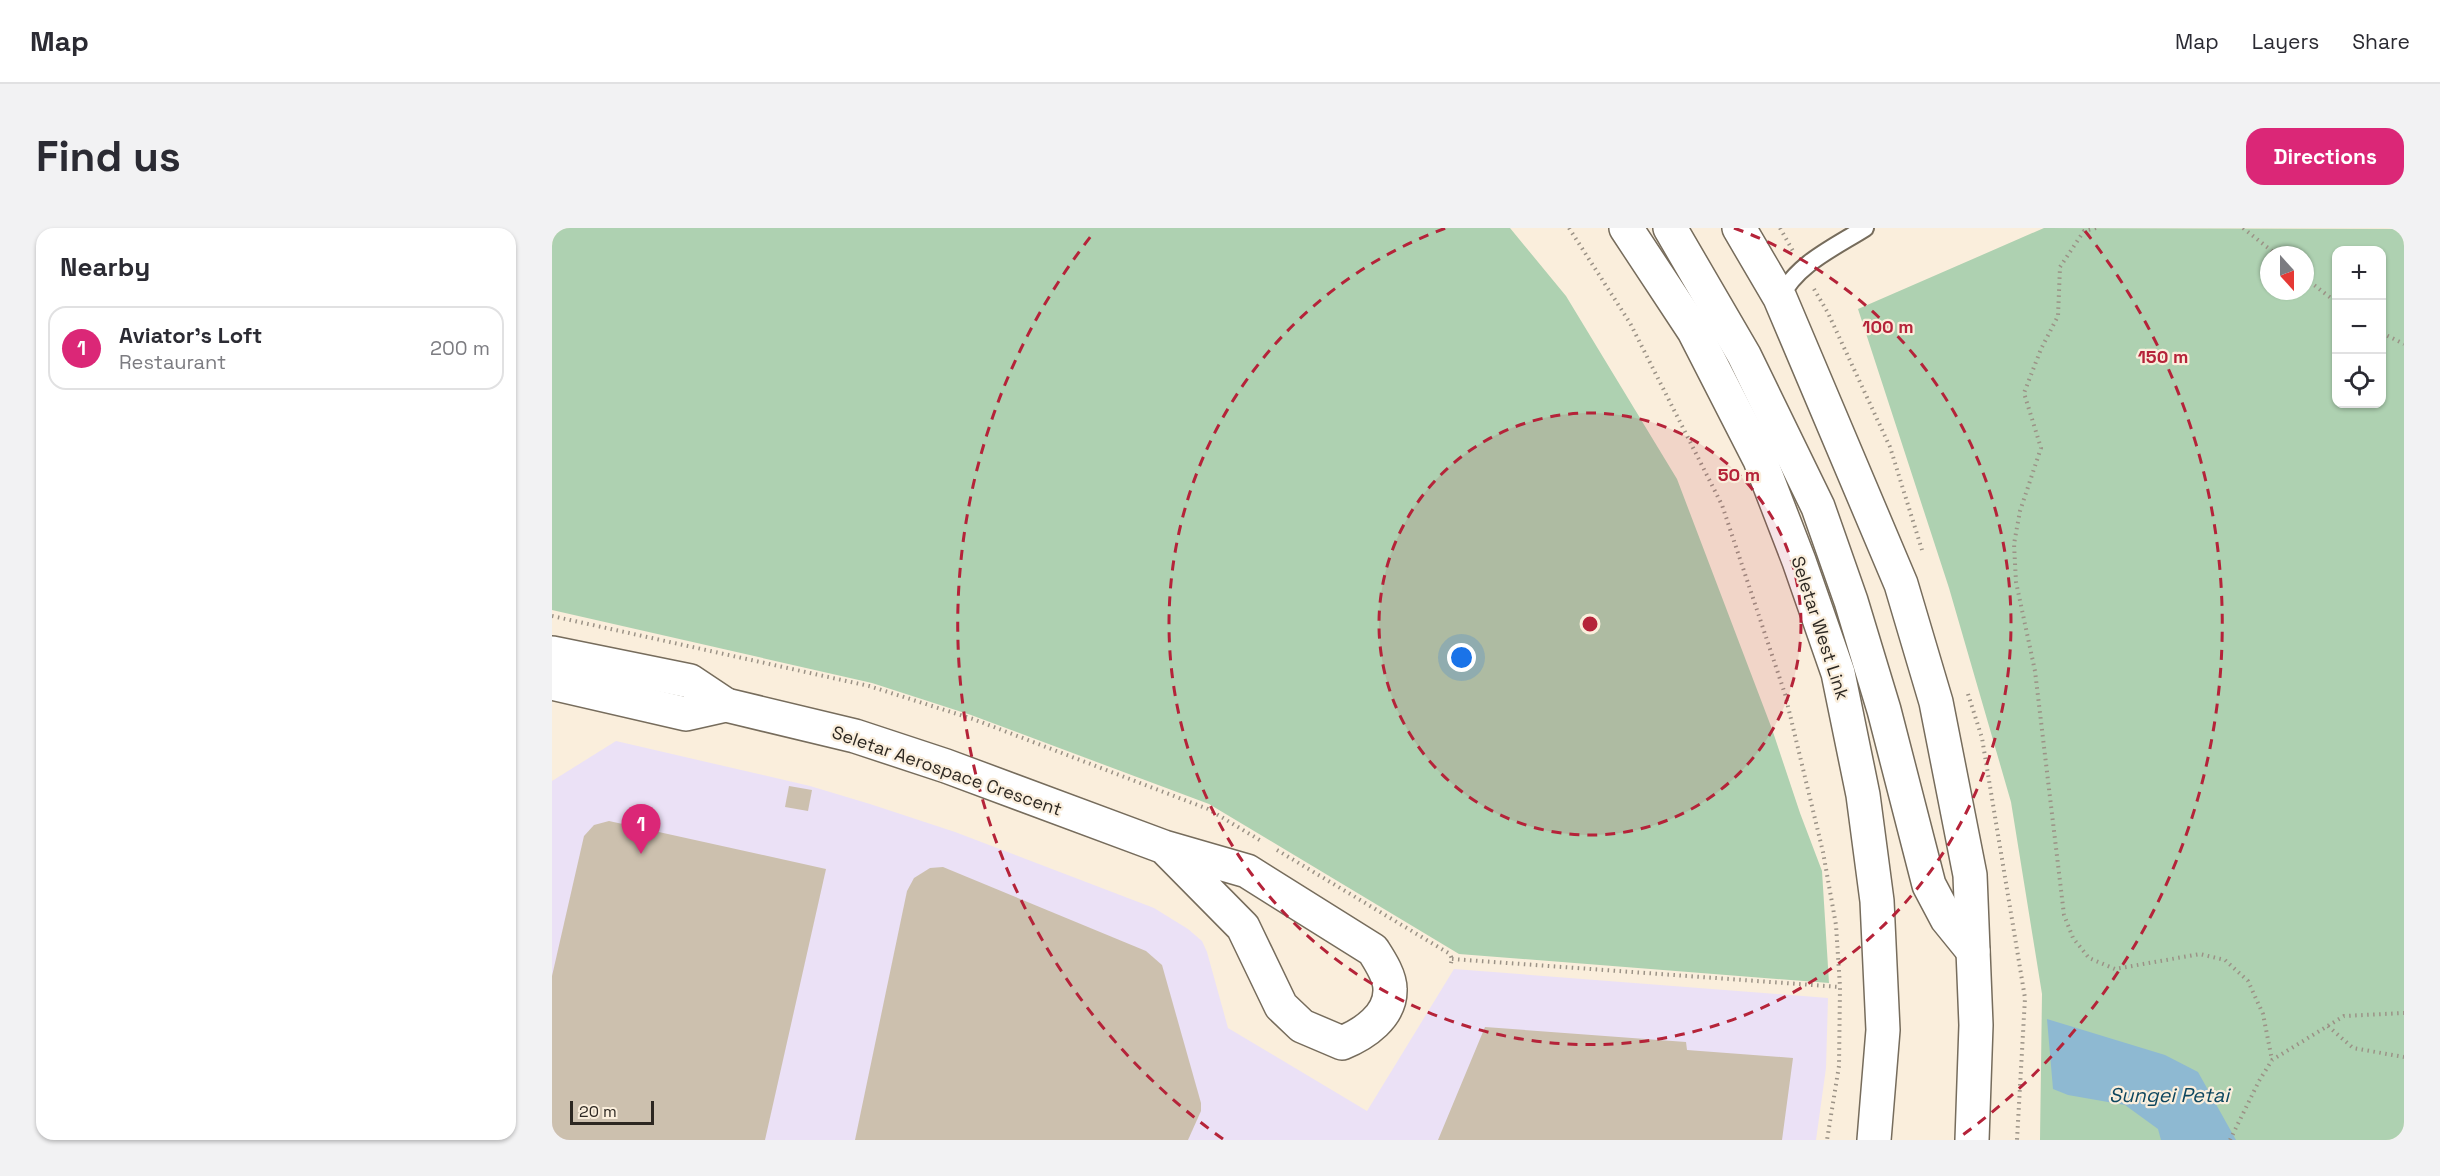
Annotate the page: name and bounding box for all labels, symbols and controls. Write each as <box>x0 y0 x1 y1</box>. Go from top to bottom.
text: Map <box>30 23 89 59</box>
text: Map <box>2175 28 2219 55</box>
text: Layers <box>2252 28 2319 55</box>
text: Share <box>2352 28 2410 55</box>
button: Directions <box>2246 128 2404 185</box>
text: Find us <box>36 130 181 183</box>
north arrow <box>2260 246 2314 300</box>
map controls <box>2332 246 2386 408</box>
button: + <box>2332 246 2386 300</box>
text: Nearby <box>60 250 150 284</box>
button: − <box>2332 300 2386 354</box>
text: 100 m <box>1862 315 1914 338</box>
text: Aviator's Loft <box>119 321 262 349</box>
text: 1 <box>77 335 86 361</box>
text: 200 m <box>430 335 490 361</box>
text: 150 m <box>2138 345 2188 368</box>
text: Restaurant <box>119 349 226 375</box>
button: locate <box>2332 354 2386 408</box>
text: 50 m <box>1718 463 1760 486</box>
street label: Seletar West Link <box>1786 553 1855 703</box>
centre of rings <box>1580 614 1600 634</box>
your location <box>1447 643 1476 672</box>
street label: Seletar Aerospace Crescent <box>829 720 1065 821</box>
pin: 1 <box>622 804 661 854</box>
water label: Sungei Petai <box>2109 1082 2231 1108</box>
scale bar <box>570 1098 654 1126</box>
text: 20 m <box>579 1101 617 1122</box>

